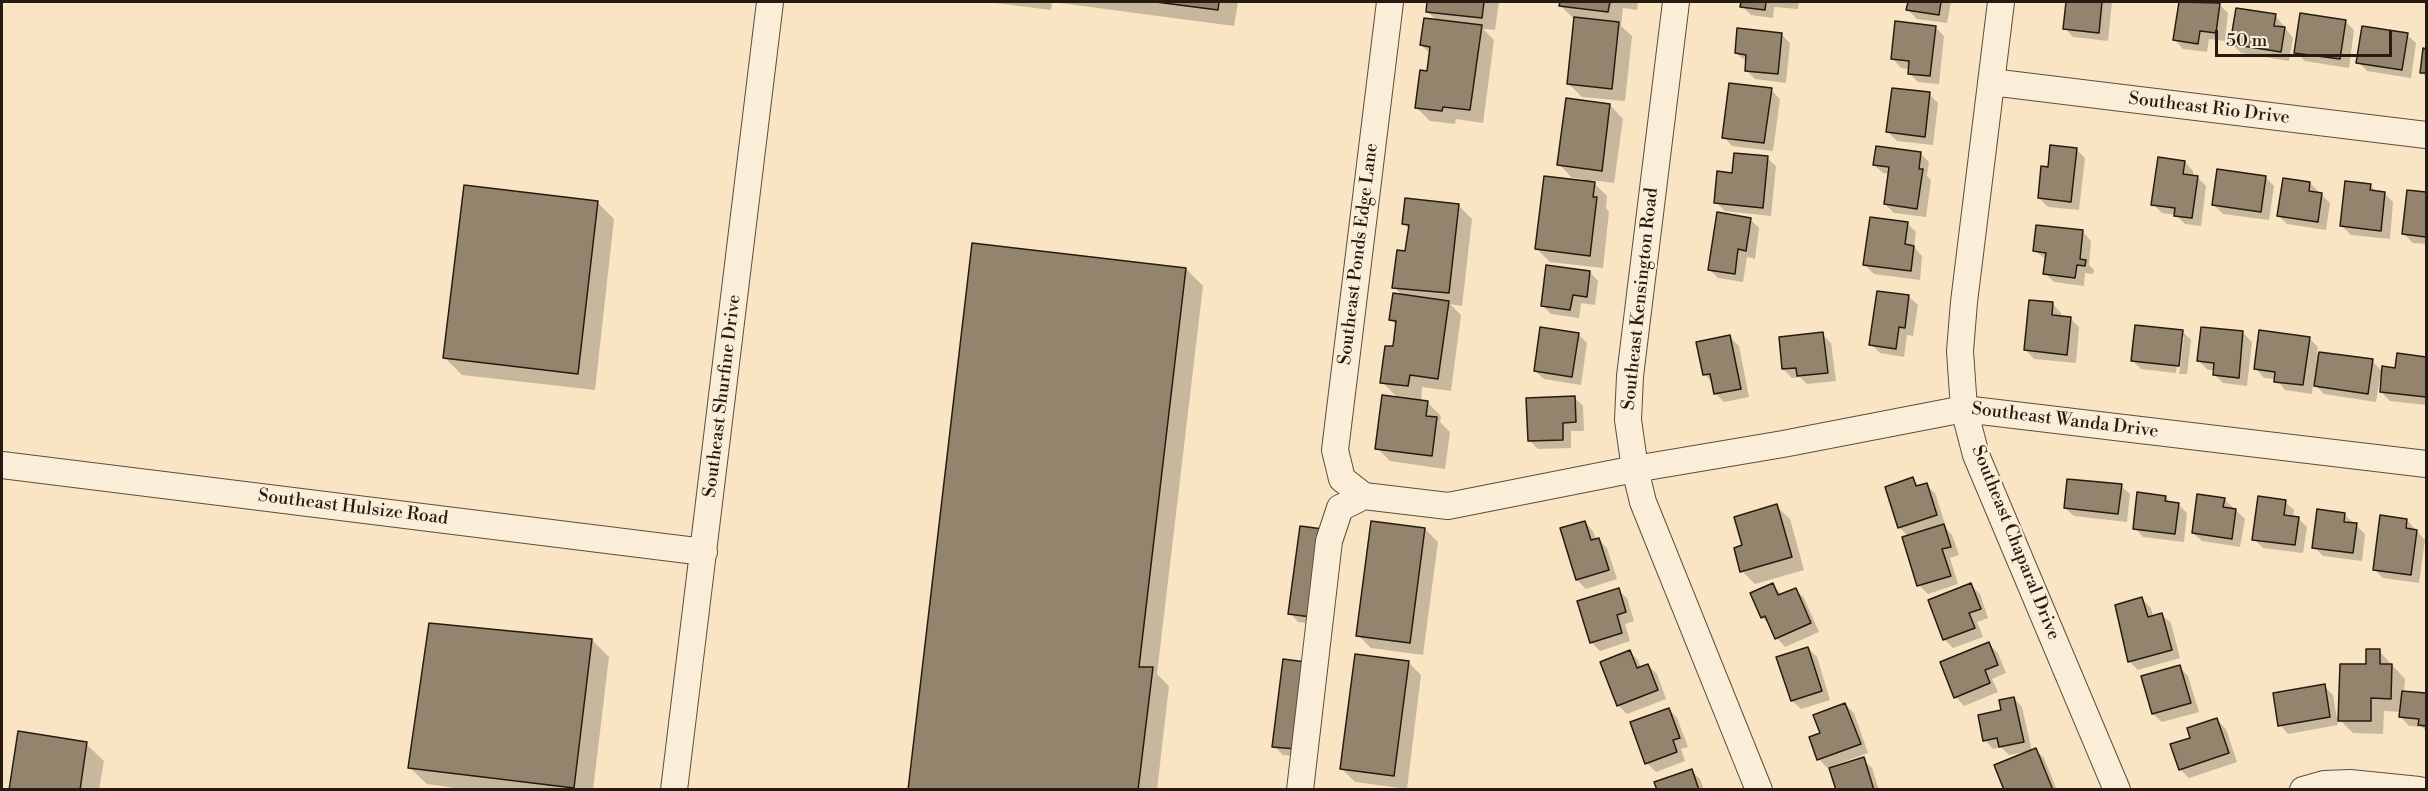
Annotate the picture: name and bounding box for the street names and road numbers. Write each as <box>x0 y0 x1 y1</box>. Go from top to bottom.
street label: Southeast Rio Drive <box>2127 88 2291 130</box>
street label: Southeast Ponds Edge Lane <box>1335 142 1383 366</box>
street label: Southeast Kensington Road <box>1619 187 1663 411</box>
street label: Southeast Shurfine Drive <box>700 293 746 499</box>
street label: Southeast Wanda Drive <box>1970 399 2160 443</box>
street label: Southeast Chaparal Drive <box>1966 443 2064 643</box>
street label: Southeast Hulsize Road <box>257 486 449 530</box>

